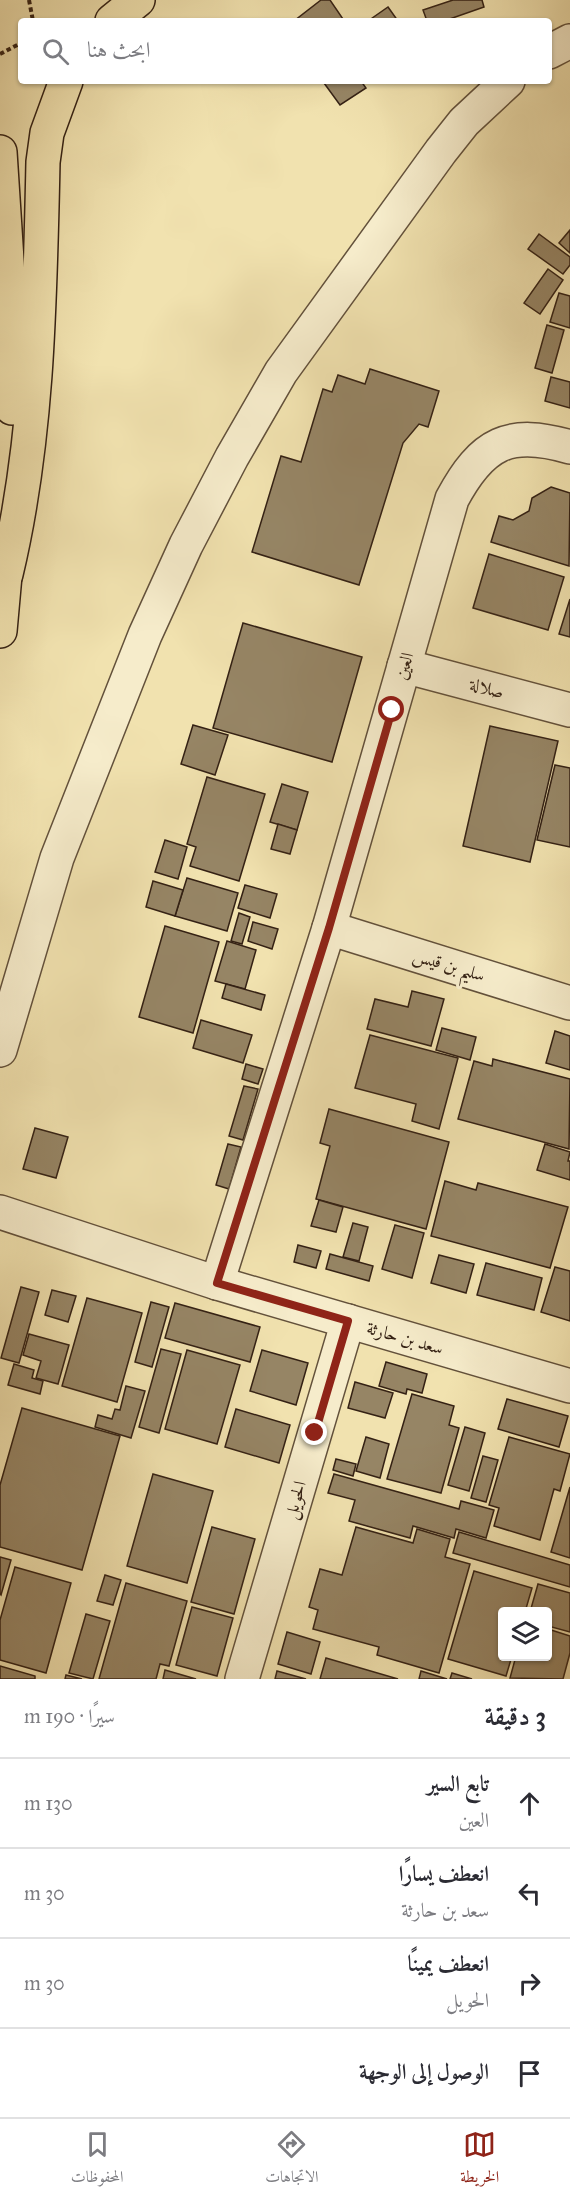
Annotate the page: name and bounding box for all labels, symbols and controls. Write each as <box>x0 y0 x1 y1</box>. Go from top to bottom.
search box <box>18 18 552 84</box>
icon: search <box>39 35 72 68</box>
text: ابحث هنا <box>87 36 150 63</box>
street label: العين <box>390 650 418 682</box>
street label: صلالة <box>466 673 507 703</box>
route start <box>378 696 404 722</box>
street label: سليم بن قيس <box>408 944 488 993</box>
street label: سعد بن حارثة <box>364 1317 446 1359</box>
route end <box>301 1419 327 1445</box>
street label: الحويل <box>279 1478 313 1522</box>
map controls <box>498 1607 552 1661</box>
button: layers <box>498 1607 552 1661</box>
text: 3 دقيقة <box>485 1700 546 1732</box>
text: سيرًا · 190 m <box>24 1704 115 1728</box>
text: تابع السير <box>427 1770 489 1797</box>
icon: ahead <box>513 1787 546 1820</box>
text: 130 m <box>24 1791 73 1815</box>
text: العين <box>459 1808 489 1832</box>
text: انعطف يسارًا <box>399 1860 489 1887</box>
icon: left <box>513 1877 546 1910</box>
text: 30 m <box>24 1881 65 1905</box>
text: سعد بن حارثة <box>401 1898 489 1922</box>
text: انعطف يمينًا <box>408 1950 489 1977</box>
icon: right <box>513 1967 546 2000</box>
text: 30 m <box>24 1971 65 1995</box>
text: الحويل <box>446 1988 489 2012</box>
icon: arrive <box>513 2057 546 2090</box>
text: الوصول إلى الوجهة <box>359 2058 489 2085</box>
tab: المحفوظات <box>71 2128 124 2192</box>
tab: الاتجاهات <box>265 2128 319 2192</box>
tab: الخريطة <box>460 2128 499 2192</box>

